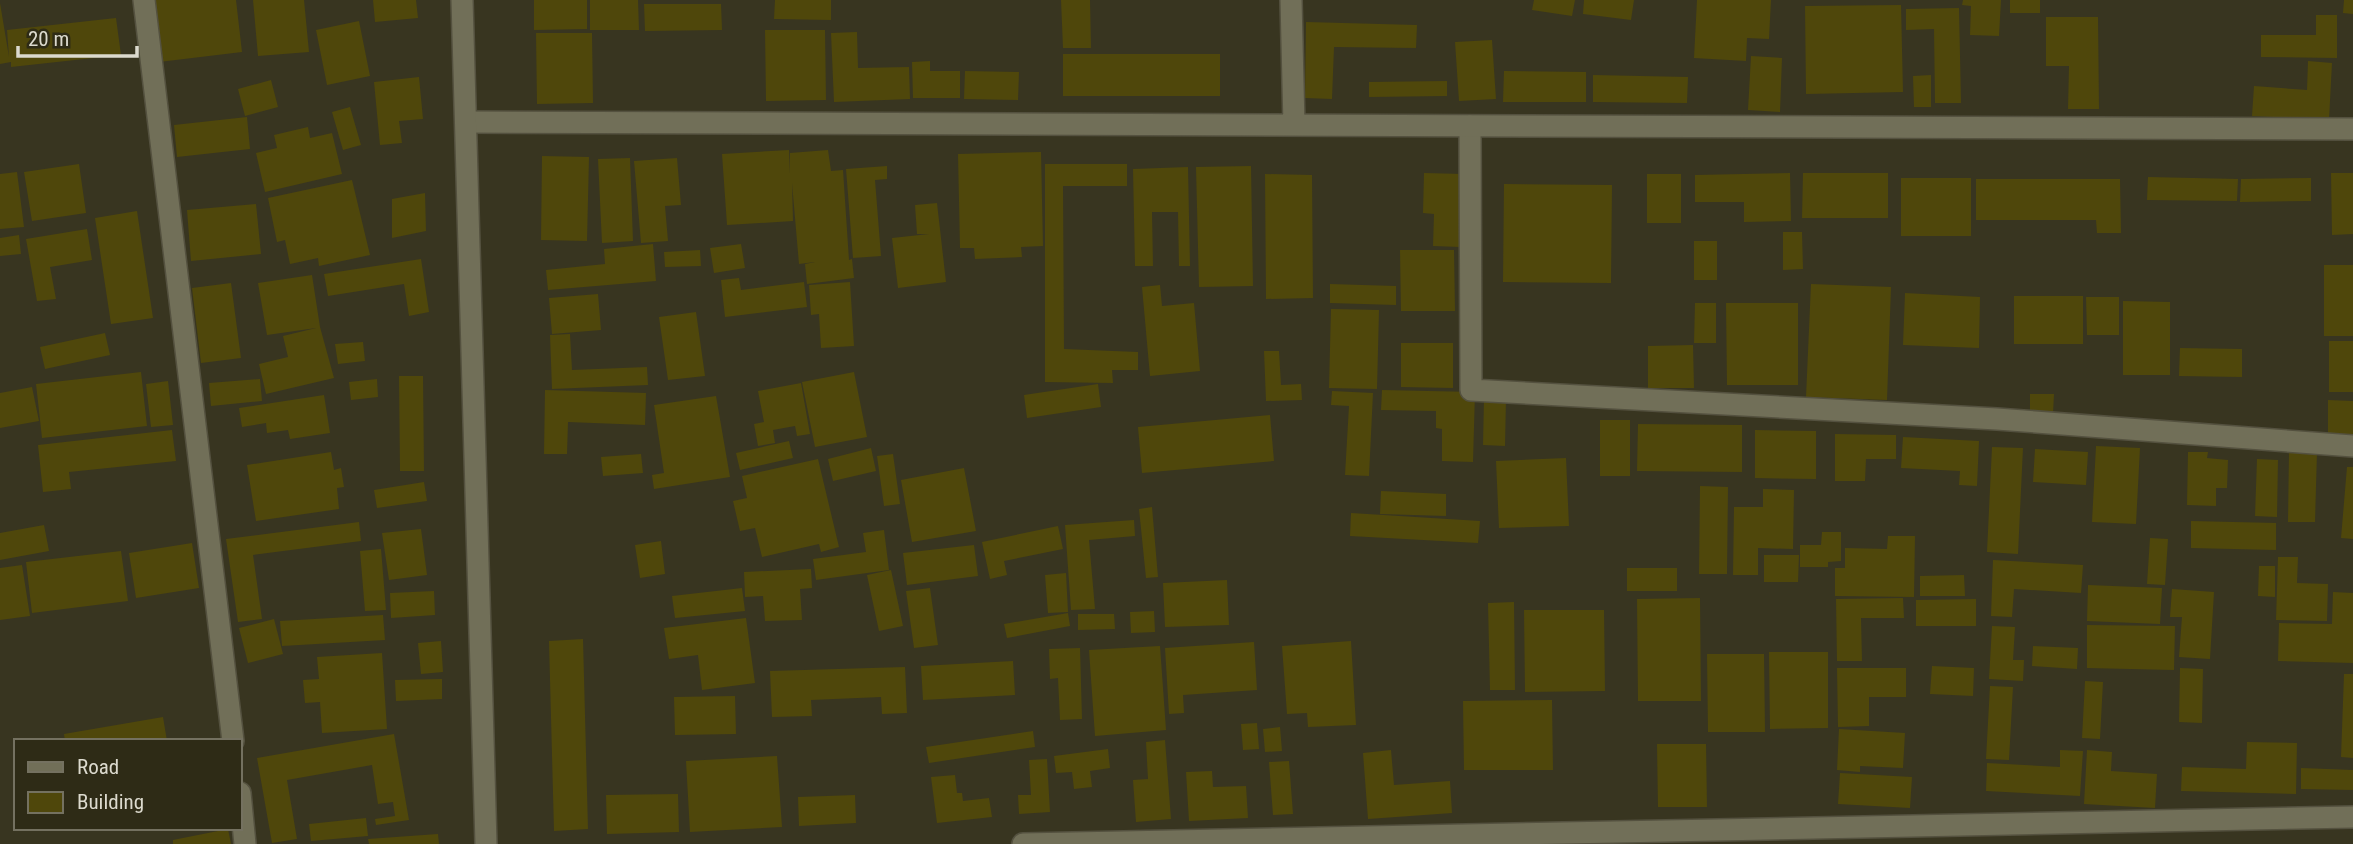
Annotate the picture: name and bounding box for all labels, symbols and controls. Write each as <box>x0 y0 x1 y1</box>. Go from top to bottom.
scale bar <box>18 14 136 58</box>
text: 20 m <box>28 27 69 51</box>
legend <box>14 739 242 830</box>
text: Road <box>77 755 119 779</box>
text: Building <box>77 790 144 814</box>

